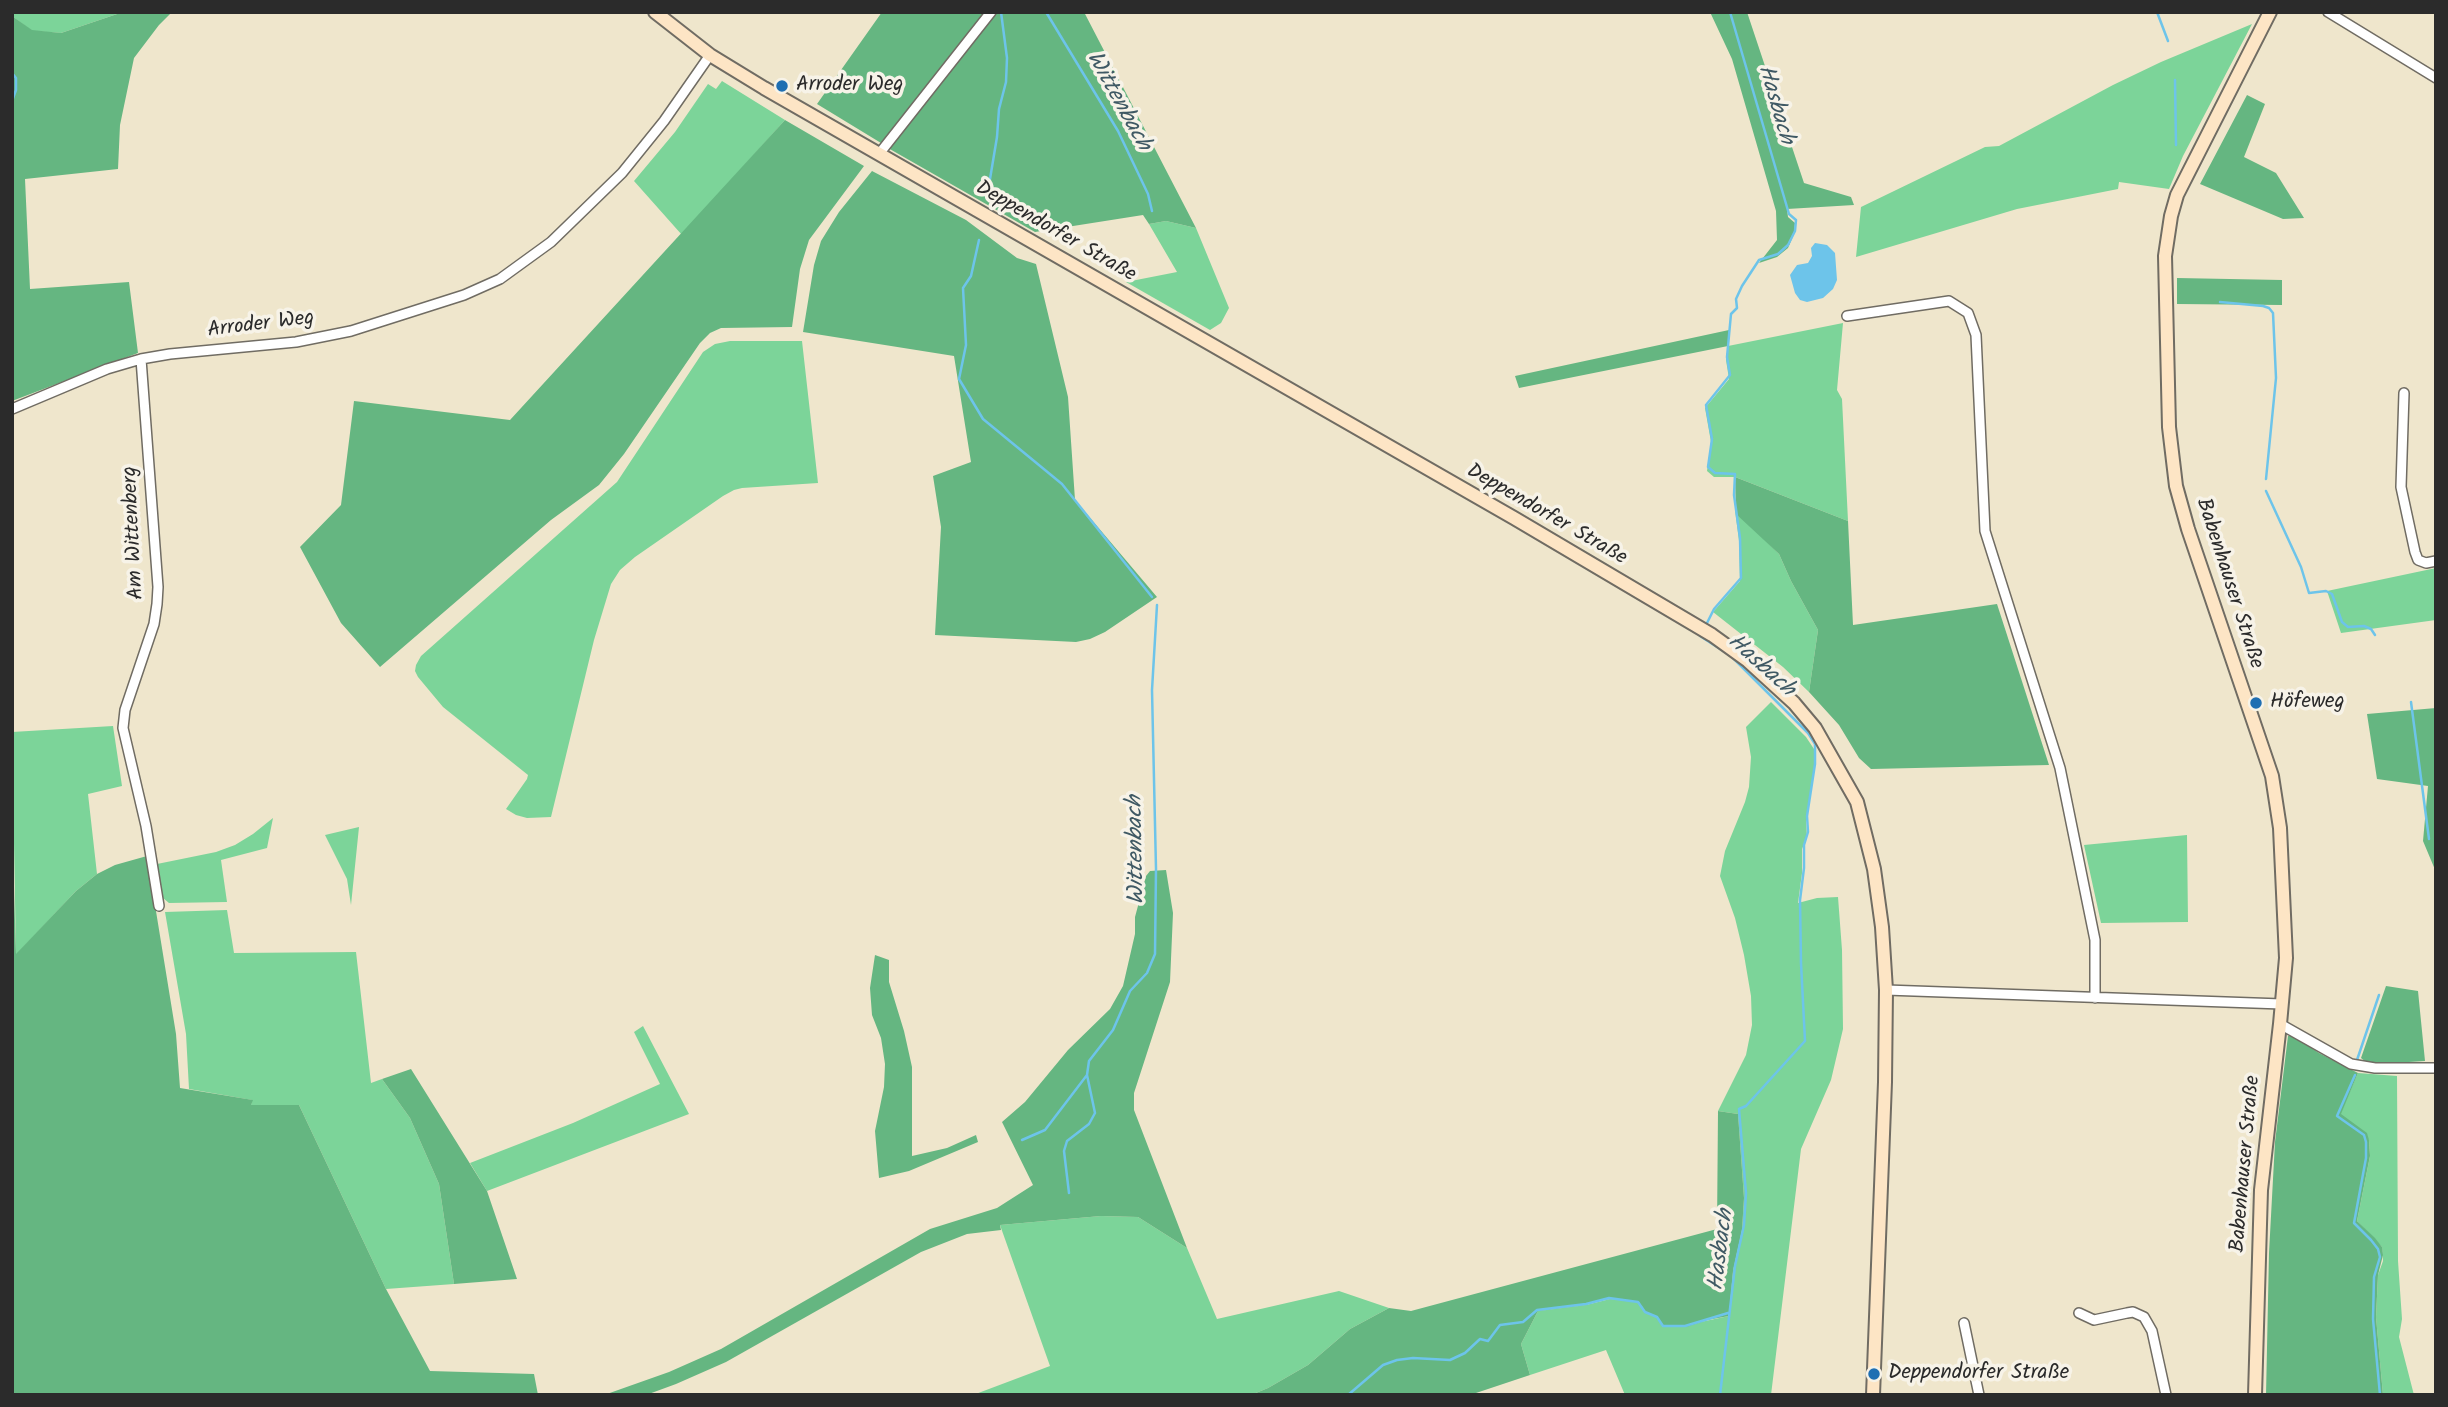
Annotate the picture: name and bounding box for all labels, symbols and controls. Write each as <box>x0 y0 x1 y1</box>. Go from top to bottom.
water label: Wittenbach <box>1078 48 1156 156</box>
water label: Hasbach <box>1750 62 1798 148</box>
place label: Arroder Weg <box>796 73 903 99</box>
marker: Arroder Weg <box>774 78 790 94</box>
street label: Deppendorfer Straße <box>970 177 1140 289</box>
street label: Arroder Weg <box>206 307 316 345</box>
street label: Deppendorfer Straße <box>1461 460 1631 572</box>
street label: Am Wittenberg <box>119 466 151 600</box>
street label: Babenhauser Straße <box>2189 496 2267 672</box>
water label: Hasbach <box>1721 630 1799 704</box>
place label: Höfeweg <box>2270 690 2344 716</box>
marker: Höfeweg <box>2248 695 2264 711</box>
water label: Wittenbach <box>1123 795 1153 905</box>
street label: Babenhauser Straße <box>2227 1074 2267 1254</box>
water label: Hasbach <box>1704 1208 1742 1292</box>
place label: Deppendorfer Straße <box>1888 1361 2069 1387</box>
marker: Deppendorfer Straße <box>1866 1366 1882 1382</box>

